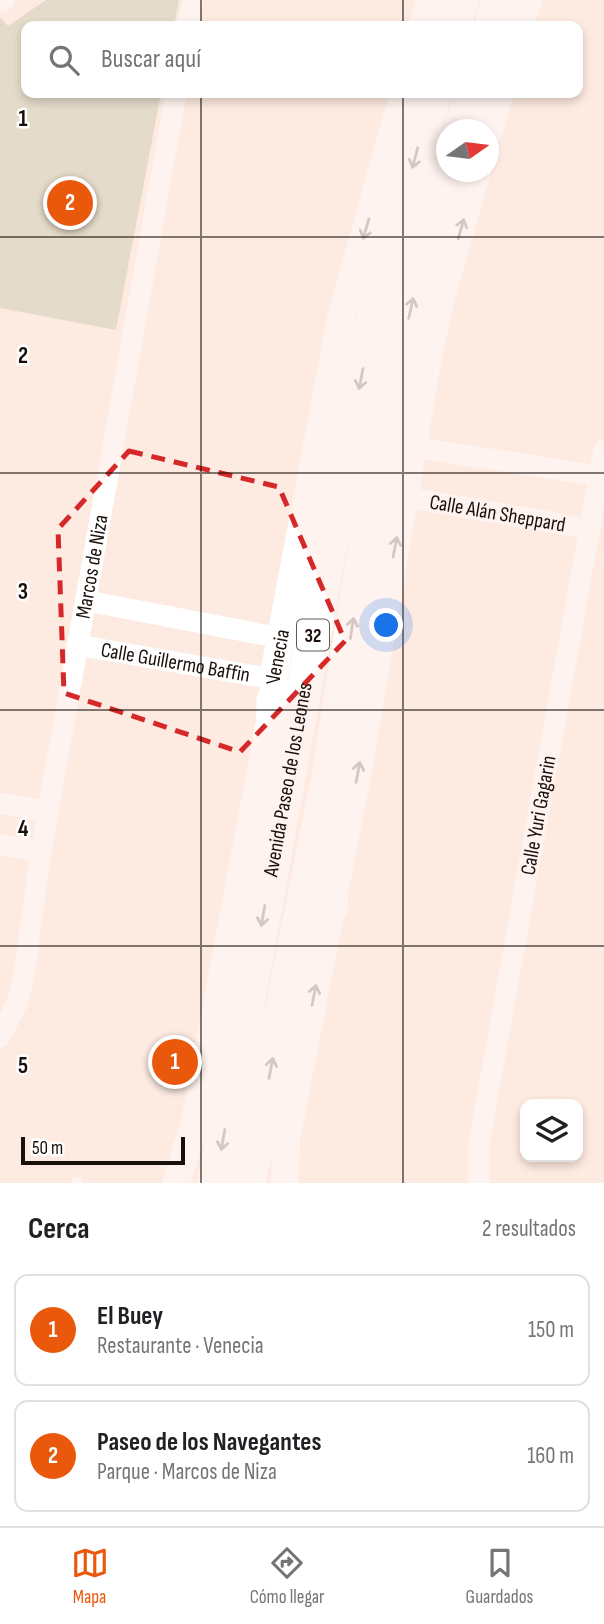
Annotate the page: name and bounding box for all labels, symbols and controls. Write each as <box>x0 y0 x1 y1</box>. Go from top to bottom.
search box <box>21 21 583 98</box>
icon: search <box>45 41 83 79</box>
text: Buscar aquí <box>101 44 201 75</box>
text: 1 <box>18 105 28 133</box>
north arrow <box>436 119 499 182</box>
one-way arrow <box>408 147 421 169</box>
pin: 2 <box>47 177 93 229</box>
one-way arrow <box>359 217 372 240</box>
one-way arrow <box>455 218 468 240</box>
one-way arrow <box>404 297 418 320</box>
text: 2 <box>18 342 28 370</box>
one-way arrow <box>354 367 368 390</box>
street label: Calle Alán Sheppard <box>428 489 567 538</box>
street label: Marcos de Niza <box>71 513 114 621</box>
one-way arrow <box>389 536 403 559</box>
text: 3 <box>18 578 28 606</box>
your location <box>369 608 403 642</box>
one-way arrow <box>346 617 359 640</box>
road number: 32 <box>297 620 329 650</box>
street label: Venecia <box>261 627 295 684</box>
street label: Calle Guillermo Baffin <box>99 637 252 688</box>
street label: Avenida Paseo de los Leones <box>258 680 318 880</box>
street label: Calle Yuri Gagarin <box>515 754 562 877</box>
one-way arrow <box>351 761 365 784</box>
text: 4 <box>18 815 29 843</box>
one-way arrow <box>256 904 269 927</box>
one-way arrow <box>308 984 321 1007</box>
pin: 1 <box>152 1036 198 1088</box>
text: 5 <box>18 1052 28 1080</box>
one-way arrow <box>264 1057 278 1080</box>
map controls <box>520 1099 583 1162</box>
button: layers <box>520 1099 583 1162</box>
one-way arrow <box>216 1128 229 1151</box>
scale bar <box>21 1134 186 1166</box>
text: 50 m <box>32 1137 63 1160</box>
text: Cerca <box>28 1211 90 1247</box>
text: 2 resultados <box>482 1215 576 1243</box>
text: El Buey <box>97 1301 163 1332</box>
text: 1 <box>48 1316 58 1344</box>
text: 150 m <box>528 1316 574 1344</box>
text: Restaurante · Venecia <box>97 1332 264 1360</box>
text: Paseo de los Navegantes <box>97 1427 321 1458</box>
text: 2 <box>48 1442 58 1470</box>
text: 160 m <box>527 1442 574 1470</box>
text: Parque · Marcos de Niza <box>97 1458 277 1486</box>
tab: Mapa <box>71 1544 109 1609</box>
tab: Cómo llegar <box>250 1544 325 1609</box>
tab: Guardados <box>466 1544 533 1609</box>

